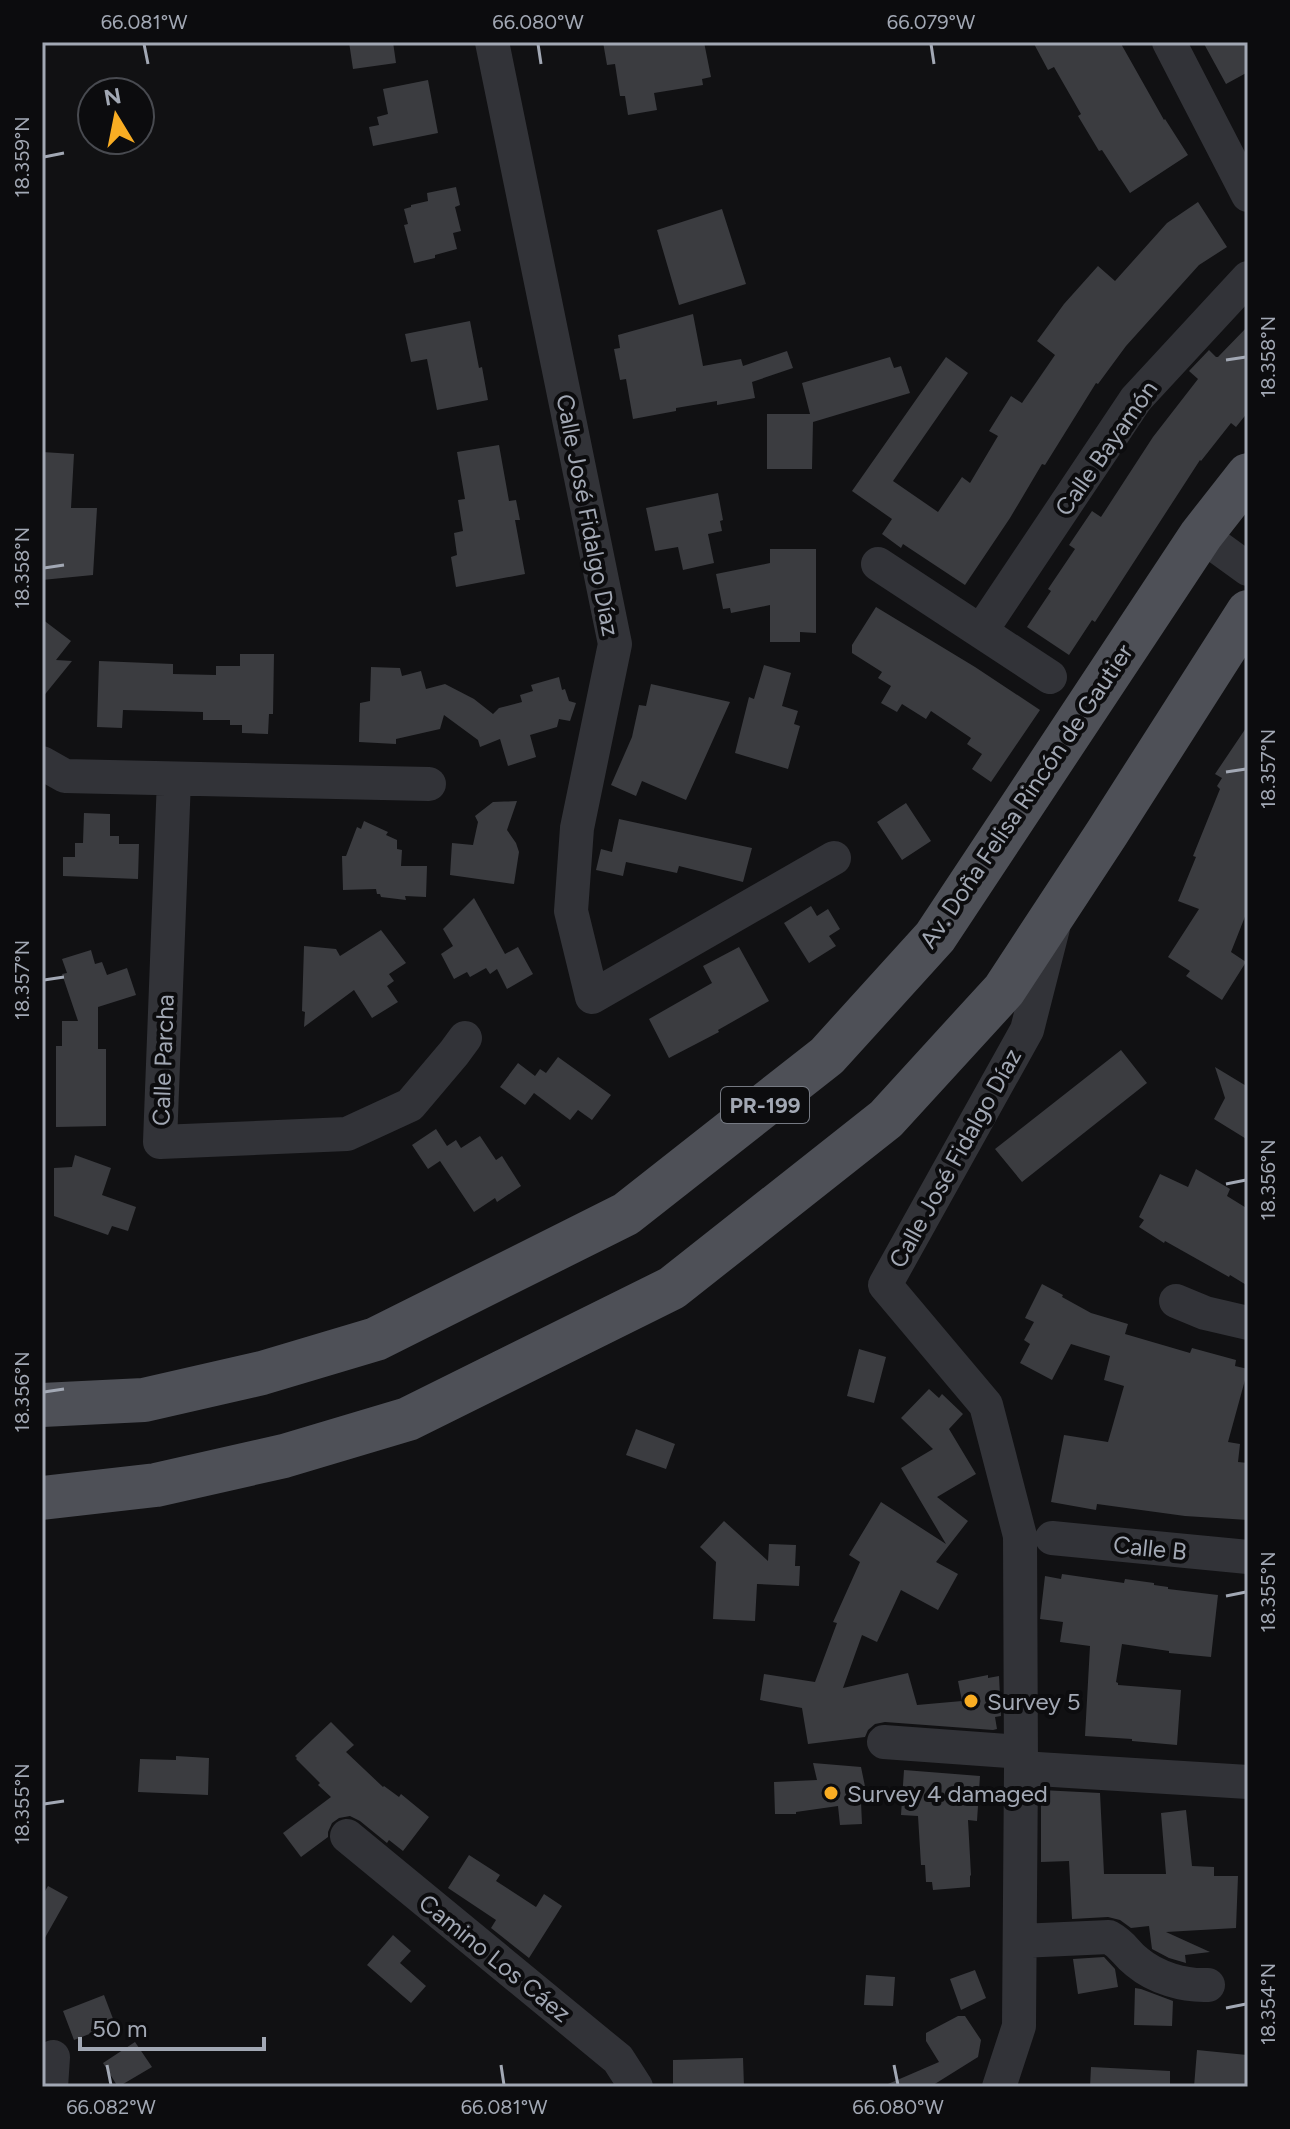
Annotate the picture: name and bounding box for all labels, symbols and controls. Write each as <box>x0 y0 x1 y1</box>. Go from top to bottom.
text: 66.081°W <box>101 10 187 34</box>
text: 66.080°W <box>492 10 584 34</box>
text: 66.079°W <box>887 10 975 34</box>
north arrow <box>76 76 156 156</box>
text: N <box>102 82 123 112</box>
text: 18.359°N <box>10 116 34 198</box>
text: 18.358°N <box>1256 316 1280 398</box>
street label: Calle Bayamón <box>1049 375 1163 521</box>
street label: Calle José Fidalgo Díaz <box>550 392 626 638</box>
text: 18.358°N <box>10 527 34 609</box>
street label: Av. Doña Felisa Rincón de Gautier <box>913 638 1139 954</box>
text: 18.357°N <box>1256 729 1280 809</box>
text: 18.357°N <box>10 940 34 1020</box>
street label: Calle Parcha <box>146 994 180 1126</box>
street label: Calle José Fidalgo Díaz <box>883 1043 1027 1273</box>
road number: PR-199 <box>721 1087 809 1123</box>
text: 18.356°N <box>1256 1139 1280 1221</box>
text: 18.356°N <box>10 1351 34 1433</box>
street label: Calle B <box>1112 1530 1188 1566</box>
text: 18.355°N <box>1256 1551 1280 1633</box>
place label: Survey 5 <box>987 1687 1081 1716</box>
marker: Survey 5 <box>962 1692 980 1710</box>
text: 18.355°N <box>10 1763 34 1845</box>
place label: Survey 4 damaged <box>847 1779 1048 1808</box>
marker: Survey 4 damaged <box>822 1784 840 1802</box>
street label: Camino Los Cáez <box>413 1888 577 2028</box>
text: 18.354°N <box>1256 1963 1280 2045</box>
scale bar <box>80 2001 264 2051</box>
text: 50 m <box>92 2014 148 2043</box>
text: 66.082°W <box>66 2095 156 2119</box>
text: 66.081°W <box>461 2095 547 2119</box>
text: 66.080°W <box>852 2095 944 2119</box>

